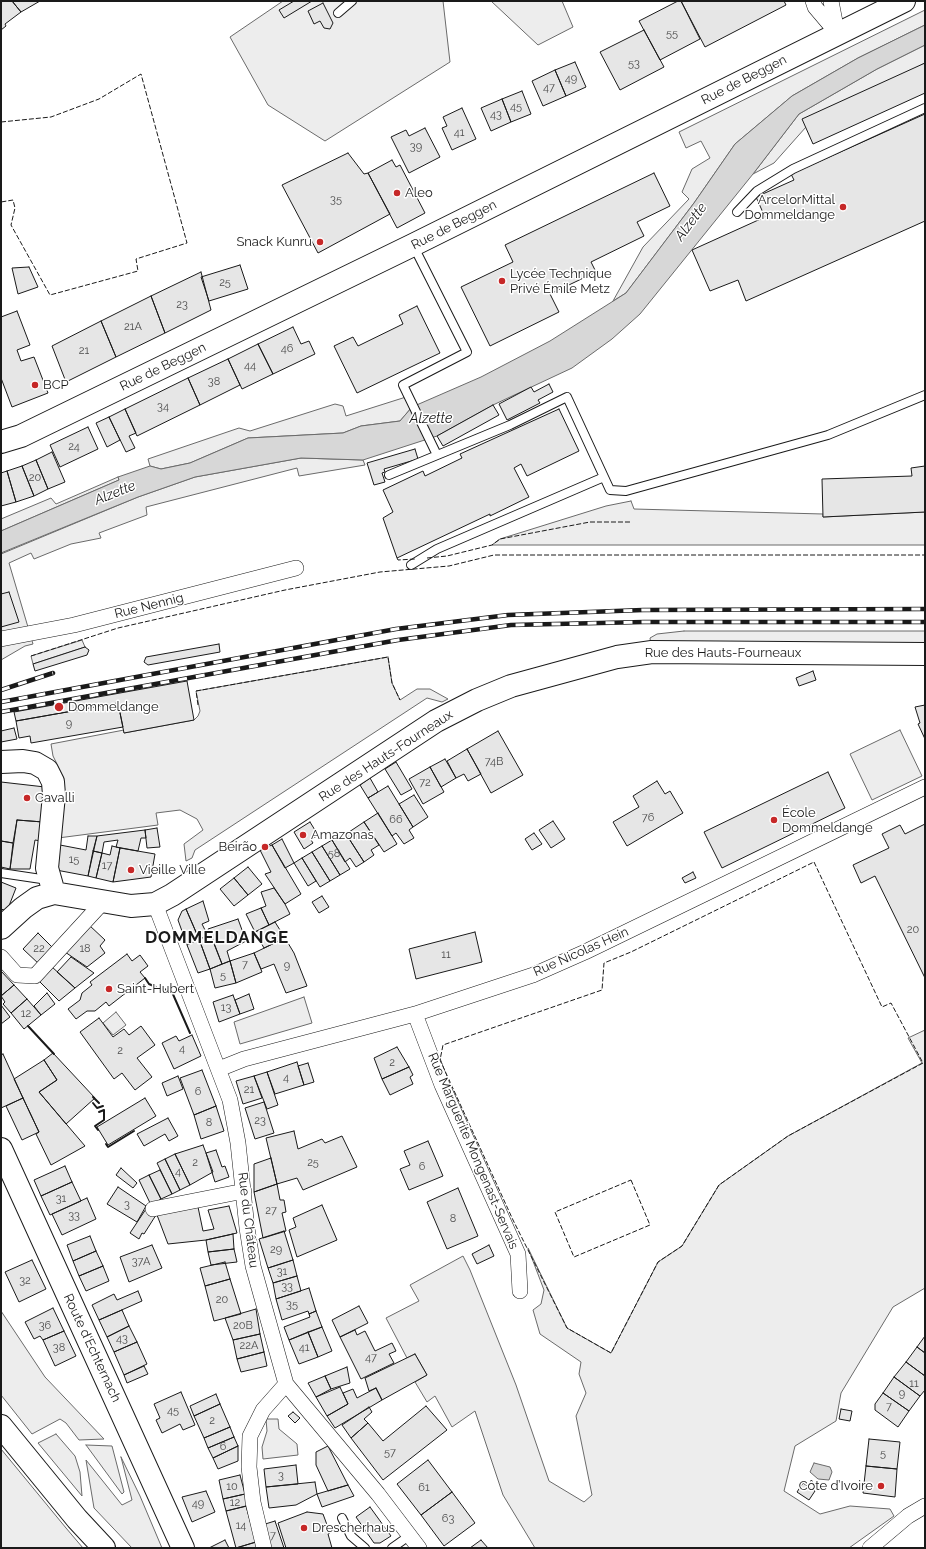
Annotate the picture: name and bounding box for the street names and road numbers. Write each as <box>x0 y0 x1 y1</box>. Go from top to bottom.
street label: Rue de Beggen <box>699 52 789 108</box>
street label: Rue de Beggen <box>409 197 499 253</box>
street label: Rue de Beggen <box>117 339 209 395</box>
street label: Rue Nennig <box>113 590 185 622</box>
street label: Rue des Hauts-Fourneaux <box>645 645 801 661</box>
street label: Rue des Hauts-Fourneaux <box>316 707 456 805</box>
street label: Rue Nicolas Hein <box>531 924 631 980</box>
street label: Rue Marguerite Mongenast-Servais <box>424 1050 522 1252</box>
street label: Rue du Château <box>234 1171 262 1269</box>
street label: Route d'Echternach <box>60 1291 124 1405</box>

